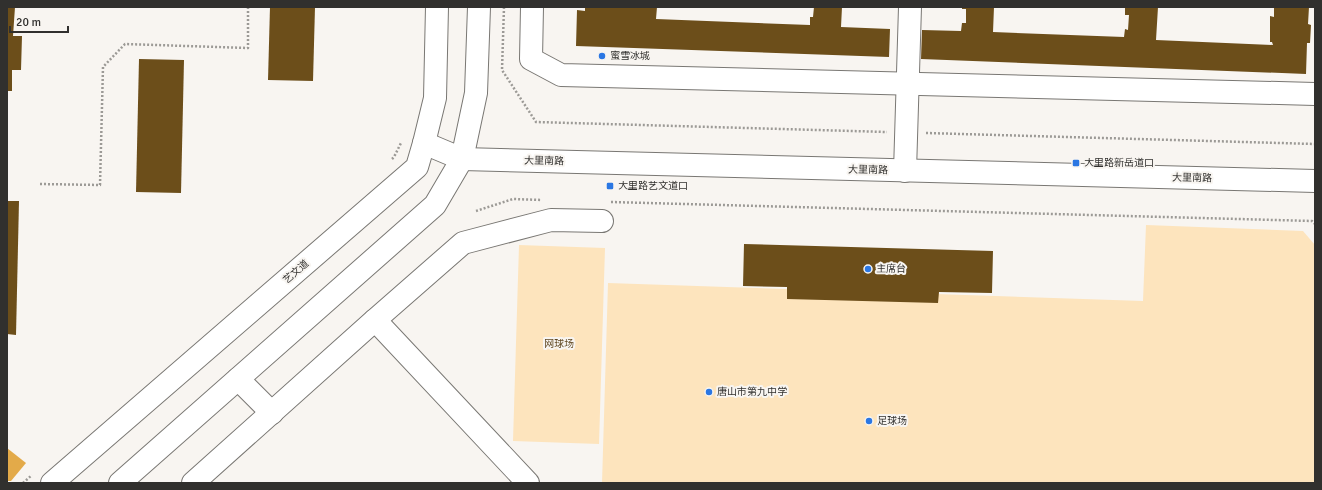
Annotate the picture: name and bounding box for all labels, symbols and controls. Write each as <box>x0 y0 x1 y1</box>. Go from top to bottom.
scale bar <box>10 8 68 34</box>
text: 20 m <box>16 15 41 30</box>
place label: 蜜雪冰城 <box>610 50 650 62</box>
marker: 蜜雪冰城 <box>597 51 607 61</box>
street label: 大里南路 <box>524 155 564 167</box>
place label: 大里路新岳道口 <box>1084 157 1154 169</box>
marker: 大里路新岳道口 <box>1071 158 1081 168</box>
street label: 大里南路 <box>848 164 888 176</box>
street label: 大里南路 <box>1172 172 1212 184</box>
place label: 大里路艺文道口 <box>618 180 688 192</box>
marker: 大里路艺文道口 <box>605 181 615 191</box>
street label: 艺文道 <box>281 258 311 286</box>
place label: 主席台 <box>876 263 906 275</box>
marker: 主席台 <box>863 264 873 274</box>
park label: 网球场 <box>544 338 574 350</box>
place label: 唐山市第九中学 <box>717 386 787 398</box>
marker: 唐山市第九中学 <box>704 387 714 397</box>
place label: 足球场 <box>877 415 907 427</box>
marker: 足球场 <box>864 416 874 426</box>

